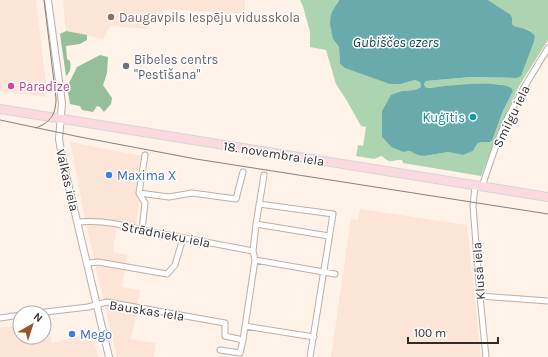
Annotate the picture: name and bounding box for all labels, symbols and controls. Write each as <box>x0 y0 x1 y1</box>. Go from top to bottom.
place label: Daugavpils Iespēju vidusskola <box>119 10 300 25</box>
marker: Daugavpils Iespēju vidusskola <box>106 12 116 22</box>
water label: Gubiščes ezers <box>353 34 440 51</box>
place label: Bībeles centrs "Pestīšana" <box>134 52 218 82</box>
marker: Bībeles centrs "Pestīšana" <box>121 61 131 71</box>
place label: Paradīze <box>19 79 70 94</box>
marker: Paradīze <box>6 81 16 91</box>
street label: Smilgu iela <box>490 83 533 150</box>
place label: Kuģītis <box>422 110 465 125</box>
marker: Kuģītis <box>468 112 478 122</box>
street label: 18. novembra iela <box>222 138 325 169</box>
street label: Valkas iela <box>53 148 82 213</box>
place label: Maxima X <box>117 168 176 183</box>
marker: Maxima X <box>104 170 114 180</box>
street label: Strādnieku iela <box>120 219 212 250</box>
street label: Klusā iela <box>469 242 488 300</box>
street label: Bauskas iela <box>108 297 185 324</box>
north arrow <box>12 305 52 345</box>
text: N <box>31 310 45 325</box>
scale bar <box>408 319 498 345</box>
text: 100 m <box>414 326 446 340</box>
place label: Mego <box>80 327 112 342</box>
marker: Mego <box>67 329 77 339</box>

